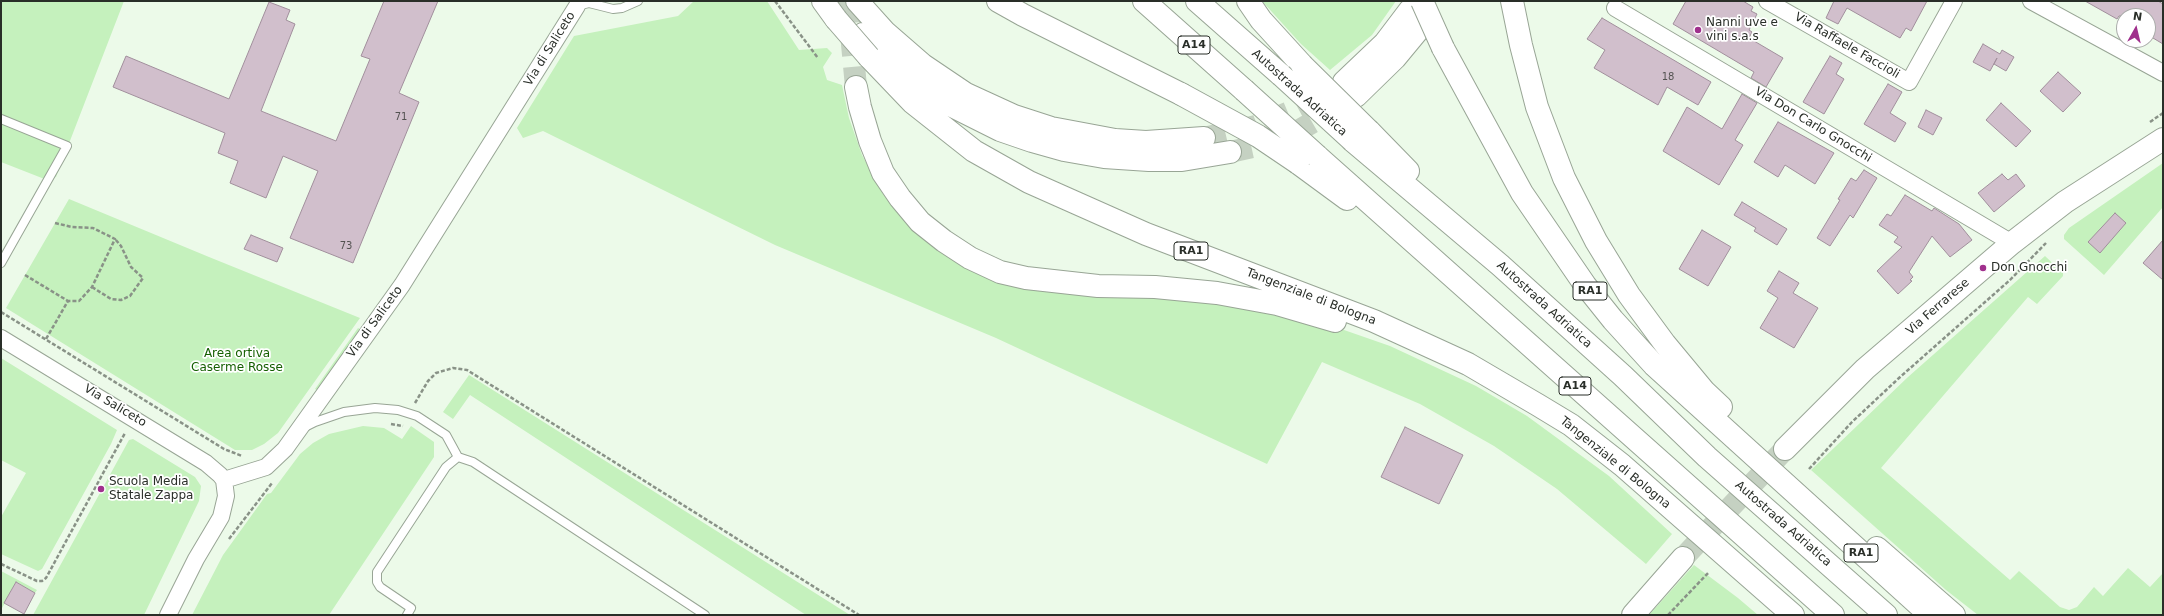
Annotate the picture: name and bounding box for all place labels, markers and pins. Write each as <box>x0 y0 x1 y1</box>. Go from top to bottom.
place label: Nanni uve e vini s.a.s <box>1706 16 1778 44</box>
marker: Nanni uve e vini s.a.s <box>1693 25 1703 35</box>
place label: Don Gnocchi <box>1991 261 2067 275</box>
marker: Don Gnocchi <box>1978 263 1988 273</box>
place label: Scuola Media Statale Zappa <box>109 475 193 503</box>
marker: Scuola Media Statale Zappa <box>96 484 106 494</box>

